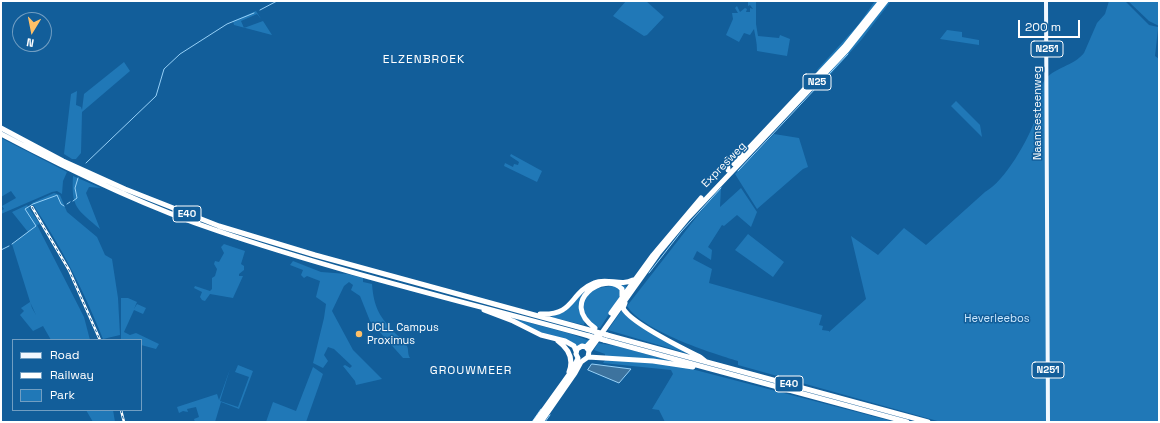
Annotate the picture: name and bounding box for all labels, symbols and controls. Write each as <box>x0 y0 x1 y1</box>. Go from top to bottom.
north arrow <box>12 12 52 52</box>
scale bar <box>1020 12 1082 38</box>
text: 200 m <box>1025 19 1061 35</box>
text: N <box>25 35 35 50</box>
road number: N251 <box>1031 41 1063 57</box>
district label: ELZENBROEK <box>383 53 465 67</box>
street label: Naamsesteenweg <box>1031 66 1045 160</box>
road number: N25 <box>803 74 831 90</box>
street label: Expresweg <box>699 139 749 191</box>
road number: E40 <box>173 206 201 222</box>
park label: Heverleebos <box>964 312 1030 326</box>
place label: UCLL Campus Proximus <box>367 321 439 347</box>
marker: UCLL Campus Proximus <box>354 329 364 339</box>
legend <box>12 339 142 411</box>
text: Road <box>50 347 79 363</box>
road number: N251 <box>1032 362 1064 378</box>
district label: GROUWMEER <box>430 364 512 378</box>
text: Railway <box>50 367 94 383</box>
road number: E40 <box>775 376 803 392</box>
text: Park <box>50 387 75 403</box>

